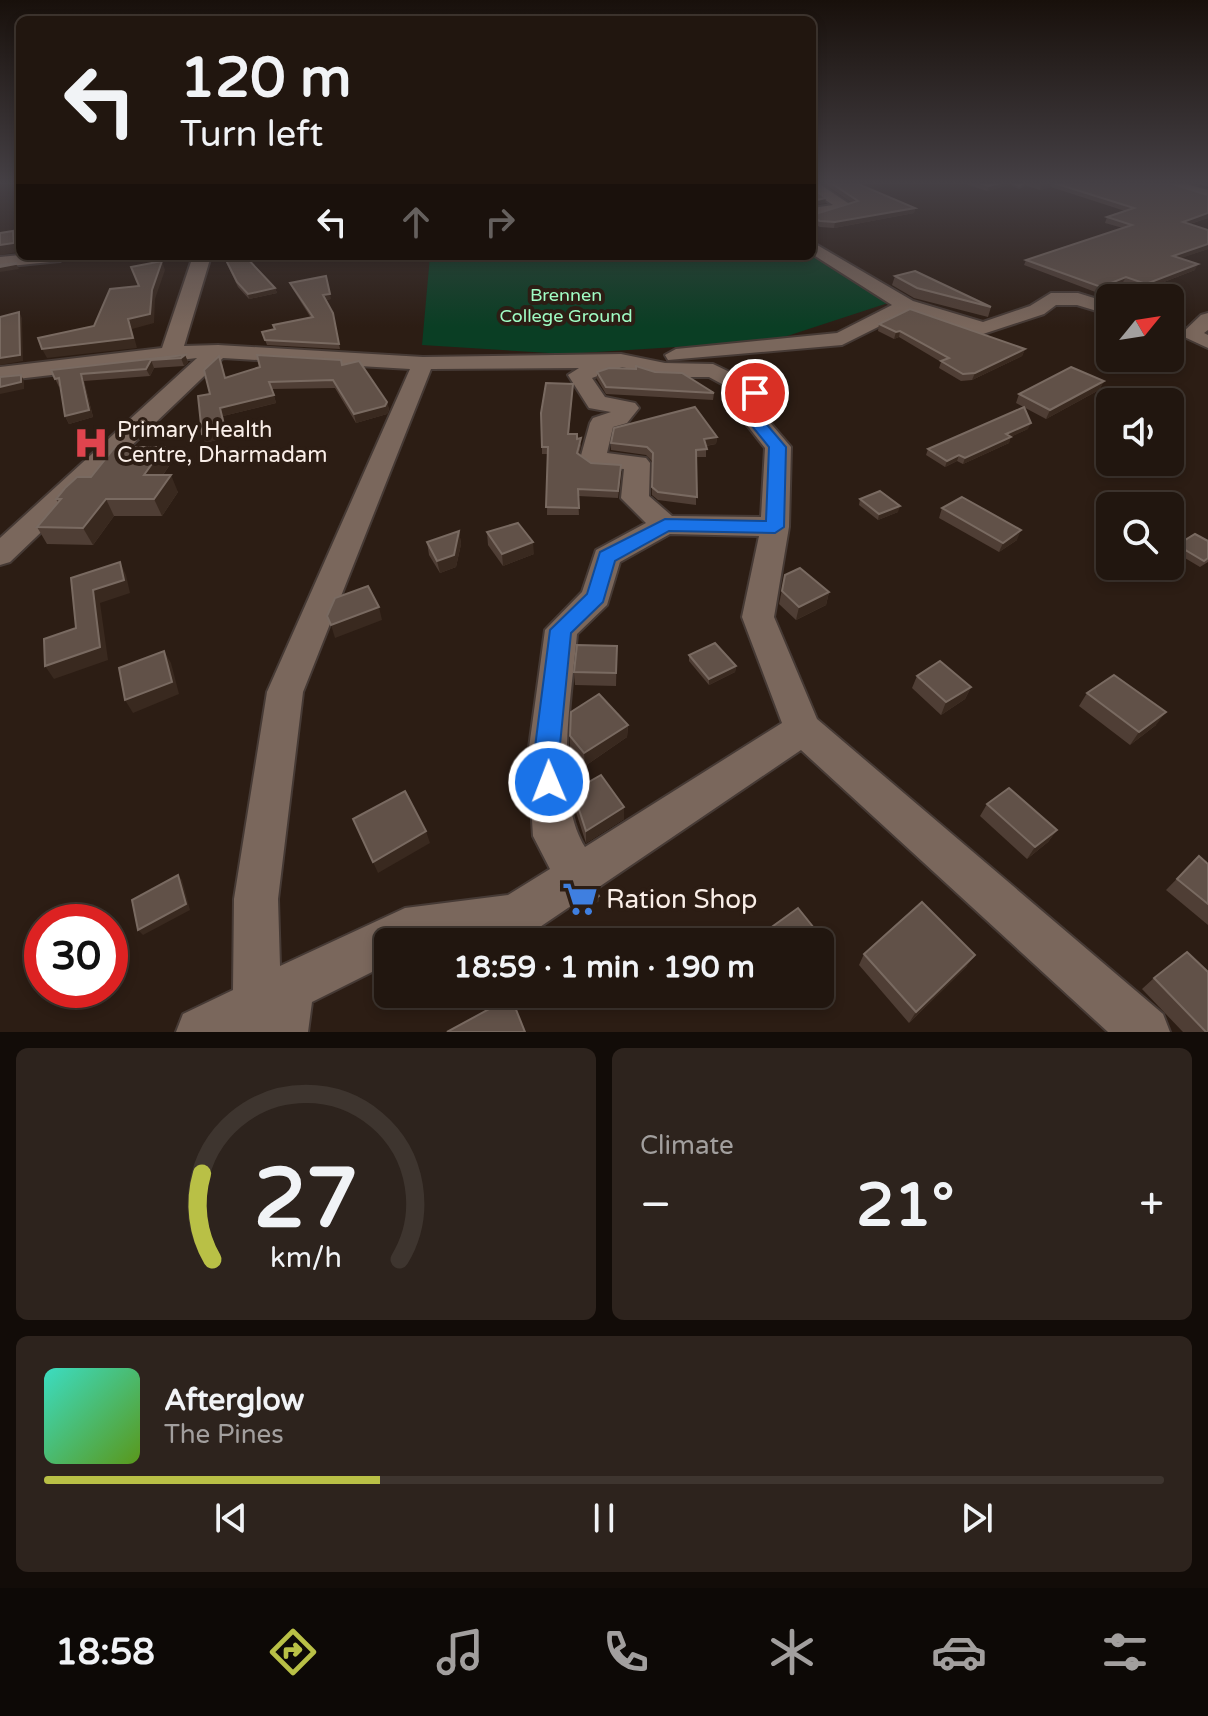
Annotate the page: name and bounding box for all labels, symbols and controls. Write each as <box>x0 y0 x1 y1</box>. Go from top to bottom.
text: 120 m <box>180 45 351 112</box>
icon: left <box>48 48 152 152</box>
text: Turn left <box>180 113 323 156</box>
icon: left <box>310 200 354 244</box>
icon: ahead <box>394 200 438 244</box>
icon: right <box>478 200 522 244</box>
park label: Brennen College Ground <box>499 284 633 327</box>
north arrow <box>1096 284 1184 372</box>
map controls <box>1096 284 1184 580</box>
pin <box>721 359 789 427</box>
icon: arrive <box>733 371 777 415</box>
button: sound <box>1096 388 1184 476</box>
place label: Primary Health Centre, Dharmadam <box>117 417 327 468</box>
hospital icon: Primary Health Centre, Dharmadam <box>72 424 110 462</box>
button: search <box>1096 492 1184 580</box>
position arrow <box>507 740 591 824</box>
supermarket icon: Ration Shop <box>561 880 599 918</box>
place label: Ration Shop <box>606 884 757 915</box>
speed limit sign: 30 <box>24 904 128 1008</box>
text: 18:59 · 1 min · 190 m <box>453 949 755 986</box>
text: Climate <box>640 1130 734 1161</box>
text: 27 <box>254 1150 358 1250</box>
text: 21° <box>856 1170 954 1242</box>
text: − <box>640 1179 671 1232</box>
text: + <box>1139 1179 1164 1232</box>
text: km/h <box>270 1241 342 1275</box>
text: Afterglow <box>164 1382 304 1419</box>
text: The Pines <box>164 1419 284 1450</box>
icon: previous <box>209 1496 253 1540</box>
icon: pause <box>582 1496 626 1540</box>
icon: next <box>955 1496 999 1540</box>
icon: directions <box>265 1624 321 1680</box>
icon: music <box>432 1624 488 1680</box>
icon: phone <box>598 1624 654 1680</box>
icon: climate <box>764 1624 820 1680</box>
icon: car <box>931 1624 987 1680</box>
icon: filters <box>1097 1624 1153 1680</box>
text: 18:58 <box>55 1631 155 1674</box>

